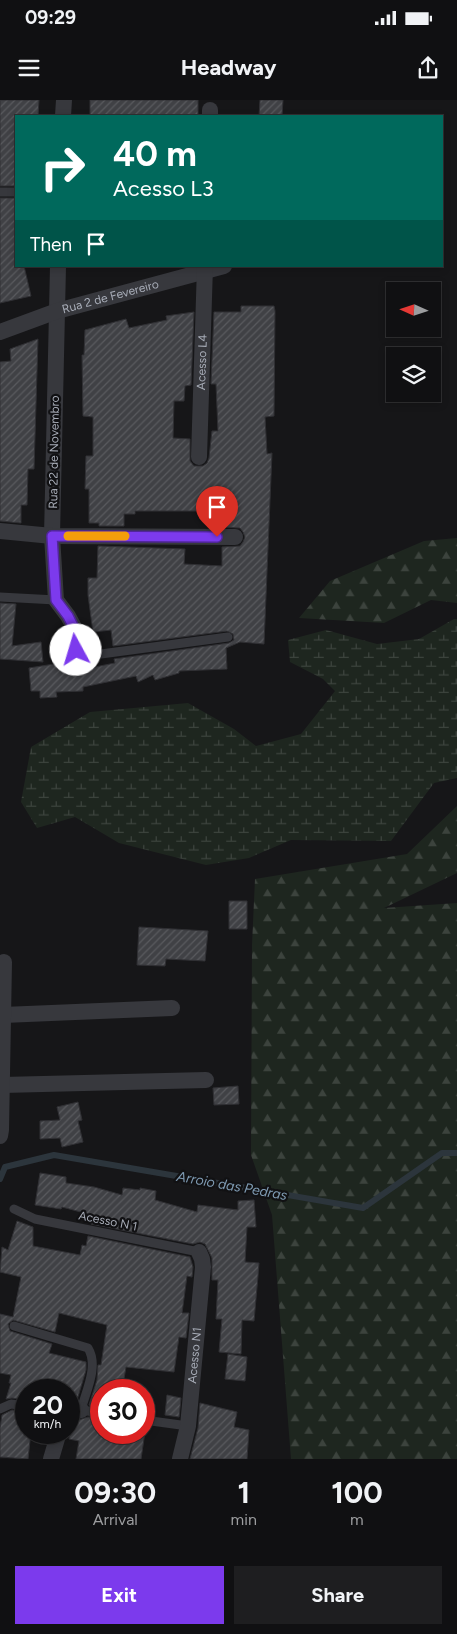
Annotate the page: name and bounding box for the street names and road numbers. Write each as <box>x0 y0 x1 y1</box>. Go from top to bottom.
street label: Rua 2 de Fevereiro <box>60 277 160 316</box>
street label: Acesso L4 <box>194 333 210 390</box>
street label: Rua 22 de Novembro <box>46 395 62 509</box>
street label: Acesso N 1 <box>78 1208 138 1234</box>
street label: Acesso N1 <box>185 1326 204 1384</box>

